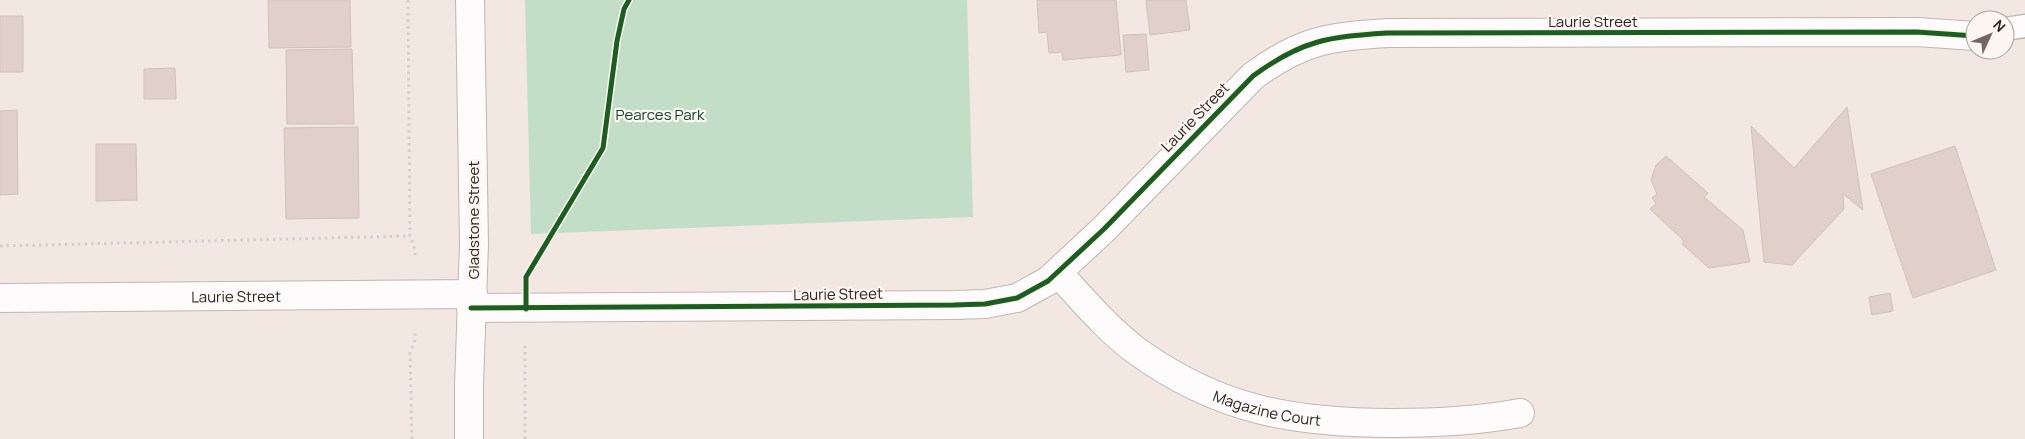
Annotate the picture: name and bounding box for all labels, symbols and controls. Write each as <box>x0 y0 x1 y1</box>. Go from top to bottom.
north arrow <box>1965 10 2015 60</box>
street label: Laurie Street <box>1548 11 1638 32</box>
text: N <box>1989 15 2010 36</box>
street label: Laurie Street <box>1156 77 1234 157</box>
park label: Pearces Park <box>616 104 705 125</box>
street label: Gladstone Street <box>463 161 484 279</box>
street label: Laurie Street <box>793 283 883 305</box>
street label: Laurie Street <box>191 285 281 307</box>
street label: Magazine Court <box>1210 385 1322 430</box>

